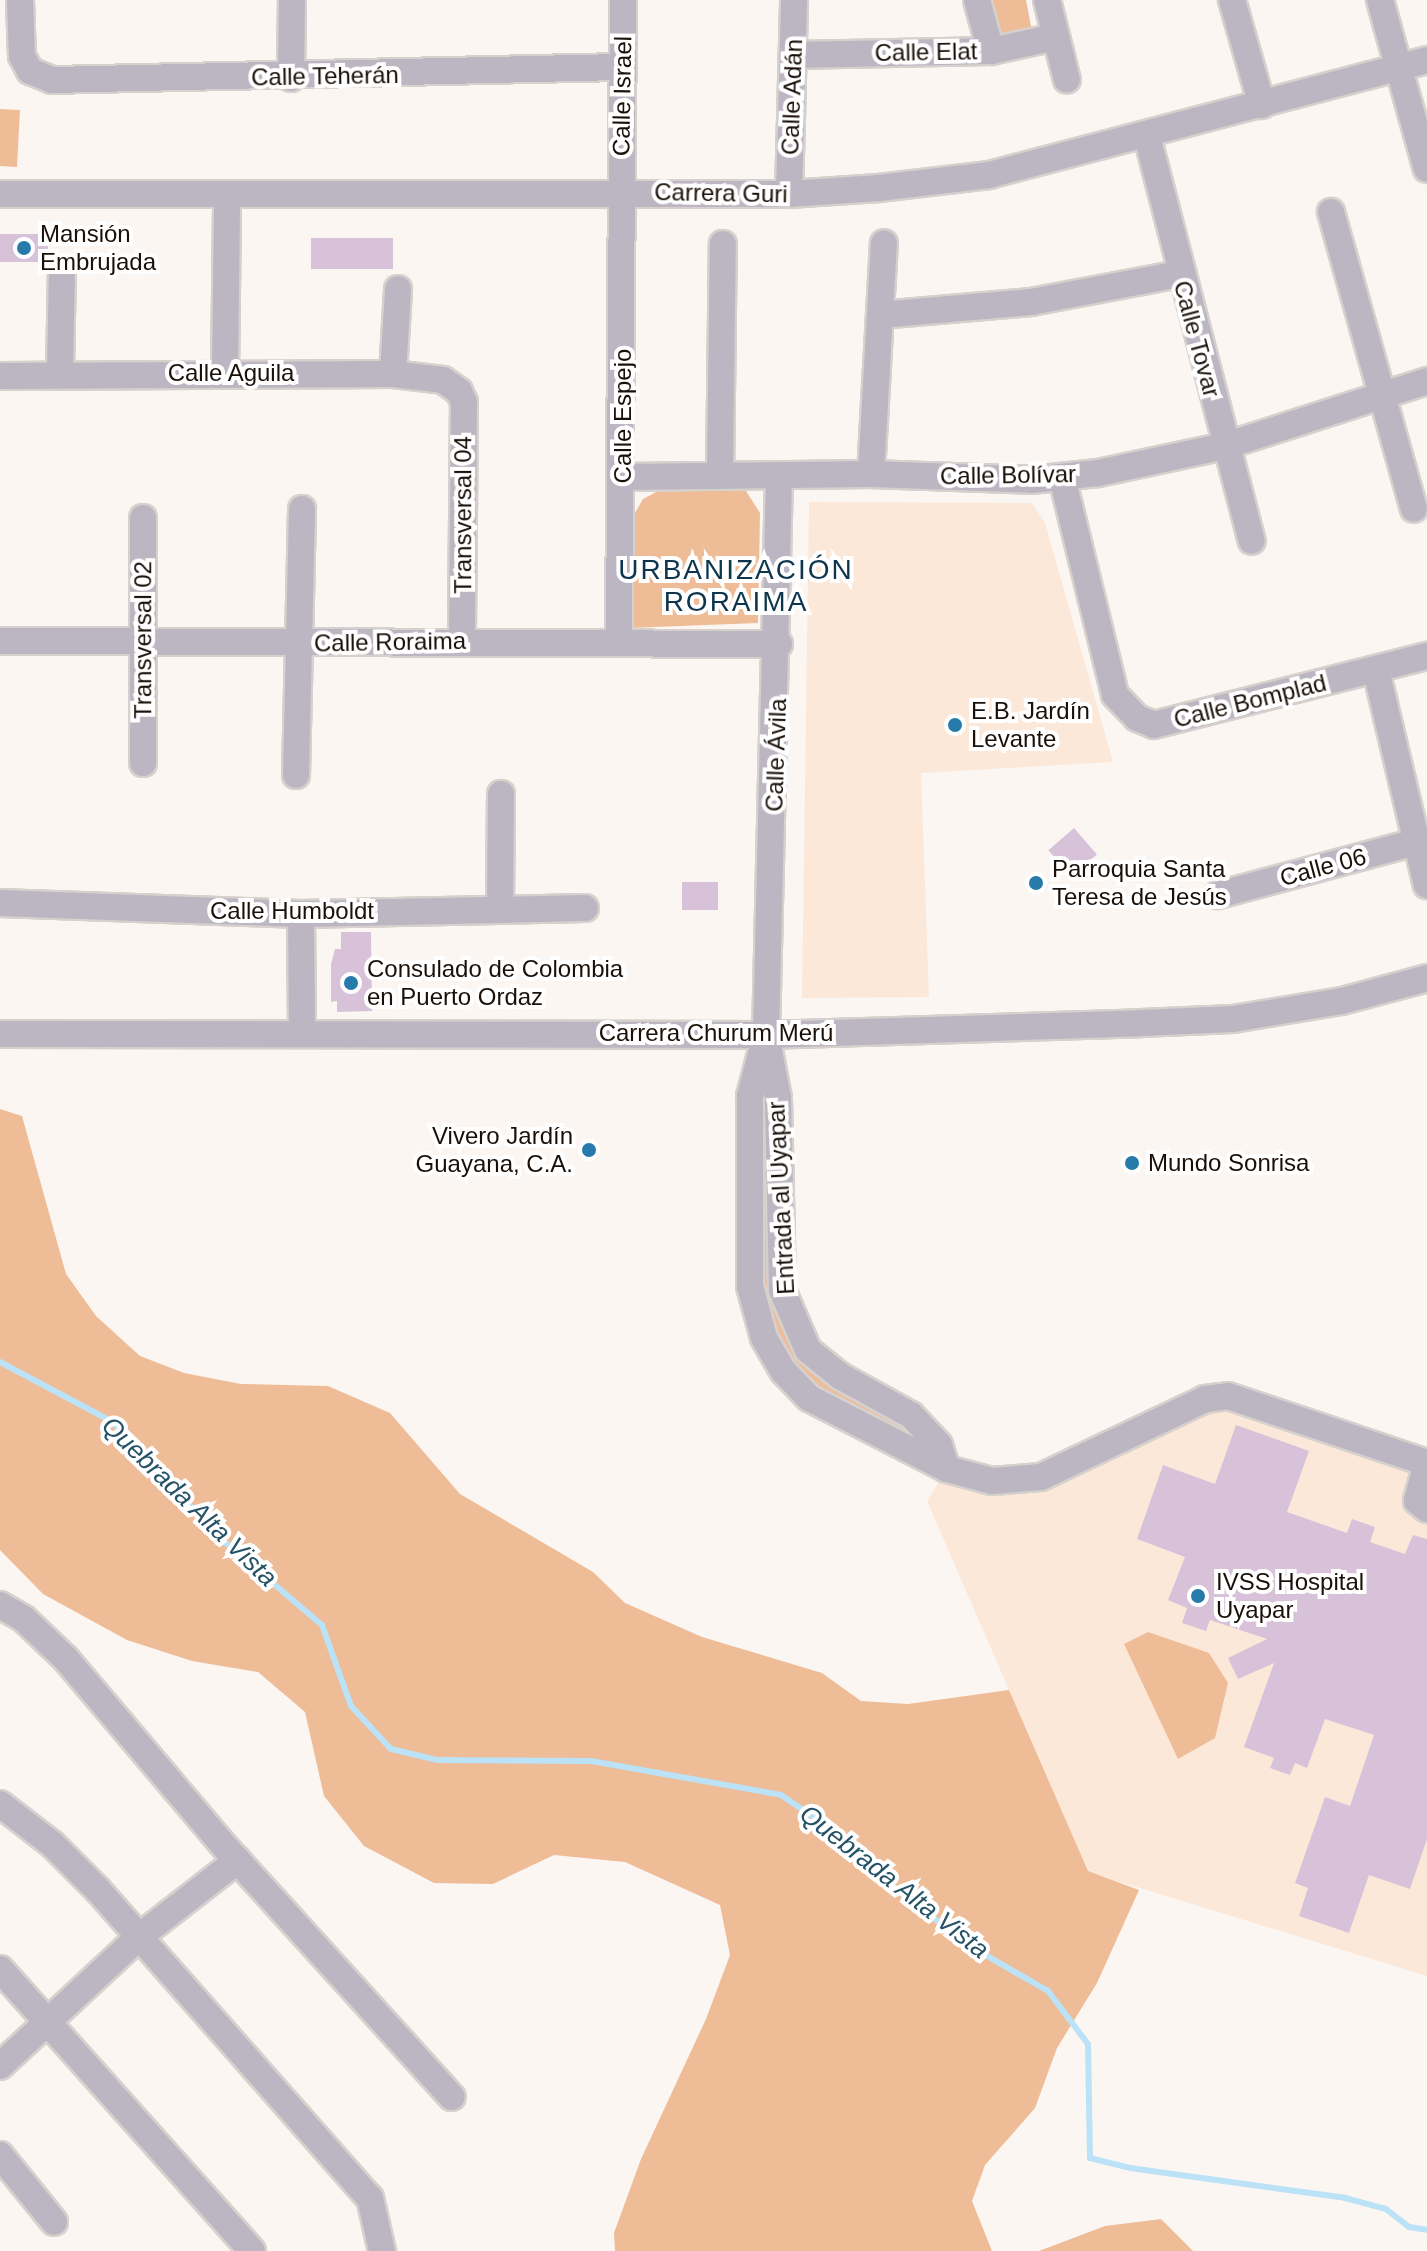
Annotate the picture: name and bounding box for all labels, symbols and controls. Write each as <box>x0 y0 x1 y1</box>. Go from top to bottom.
street label: Calle Israel <box>607 36 637 156</box>
street label: Calle Elat <box>874 37 978 67</box>
street label: Calle Adán <box>776 38 808 156</box>
street label: Calle Teherán <box>251 60 399 92</box>
street label: Carrera Guri <box>654 177 788 209</box>
place label: Mansión Embrujada <box>40 220 156 276</box>
marker: Mansión Embrujada <box>15 239 33 257</box>
street label: Calle Tovar <box>1168 277 1226 401</box>
street label: Calle Espejo <box>609 349 637 483</box>
street label: Calle Aguila <box>167 359 295 387</box>
street label: Transversal 04 <box>449 436 477 594</box>
street label: Calle Bolívar <box>940 459 1076 491</box>
district label: URBANIZACIÓN RORAIMA <box>618 553 854 619</box>
street label: Transversal 02 <box>129 561 157 719</box>
street label: Calle Roraima <box>314 626 466 658</box>
street label: Calle Bomplad <box>1171 668 1329 734</box>
place label: E.B. Jardín Levante <box>971 697 1090 753</box>
street label: Calle Ávila <box>760 698 792 812</box>
marker: E.B. Jardín Levante <box>946 716 964 734</box>
street label: Calle 06 <box>1277 842 1369 892</box>
place label: Parroquia Santa Teresa de Jesús <box>1052 855 1227 911</box>
marker: Parroquia Santa Teresa de Jesús <box>1027 874 1045 892</box>
street label: Calle Humboldt <box>210 897 374 925</box>
place label: Consulado de Colombia en Puerto Ordaz <box>367 955 623 1011</box>
marker: Consulado de Colombia en Puerto Ordaz <box>342 974 360 992</box>
street label: Carrera Churum Merú <box>599 1019 833 1047</box>
street label: Entrada al Uyapar <box>762 1101 800 1295</box>
place label: Vivero Jardín Guayana, C.A. <box>416 1122 573 1178</box>
marker: Vivero Jardín Guayana, C.A. <box>580 1141 598 1159</box>
place label: Mundo Sonrisa <box>1148 1149 1309 1177</box>
marker: Mundo Sonrisa <box>1123 1154 1141 1172</box>
water label: Quebrada Alta Vista <box>95 1410 283 1594</box>
place label: IVSS Hospital Uyapar <box>1216 1568 1364 1624</box>
marker: IVSS Hospital Uyapar <box>1187 1585 1209 1607</box>
water label: Quebrada Alta Vista <box>793 1798 995 1966</box>

